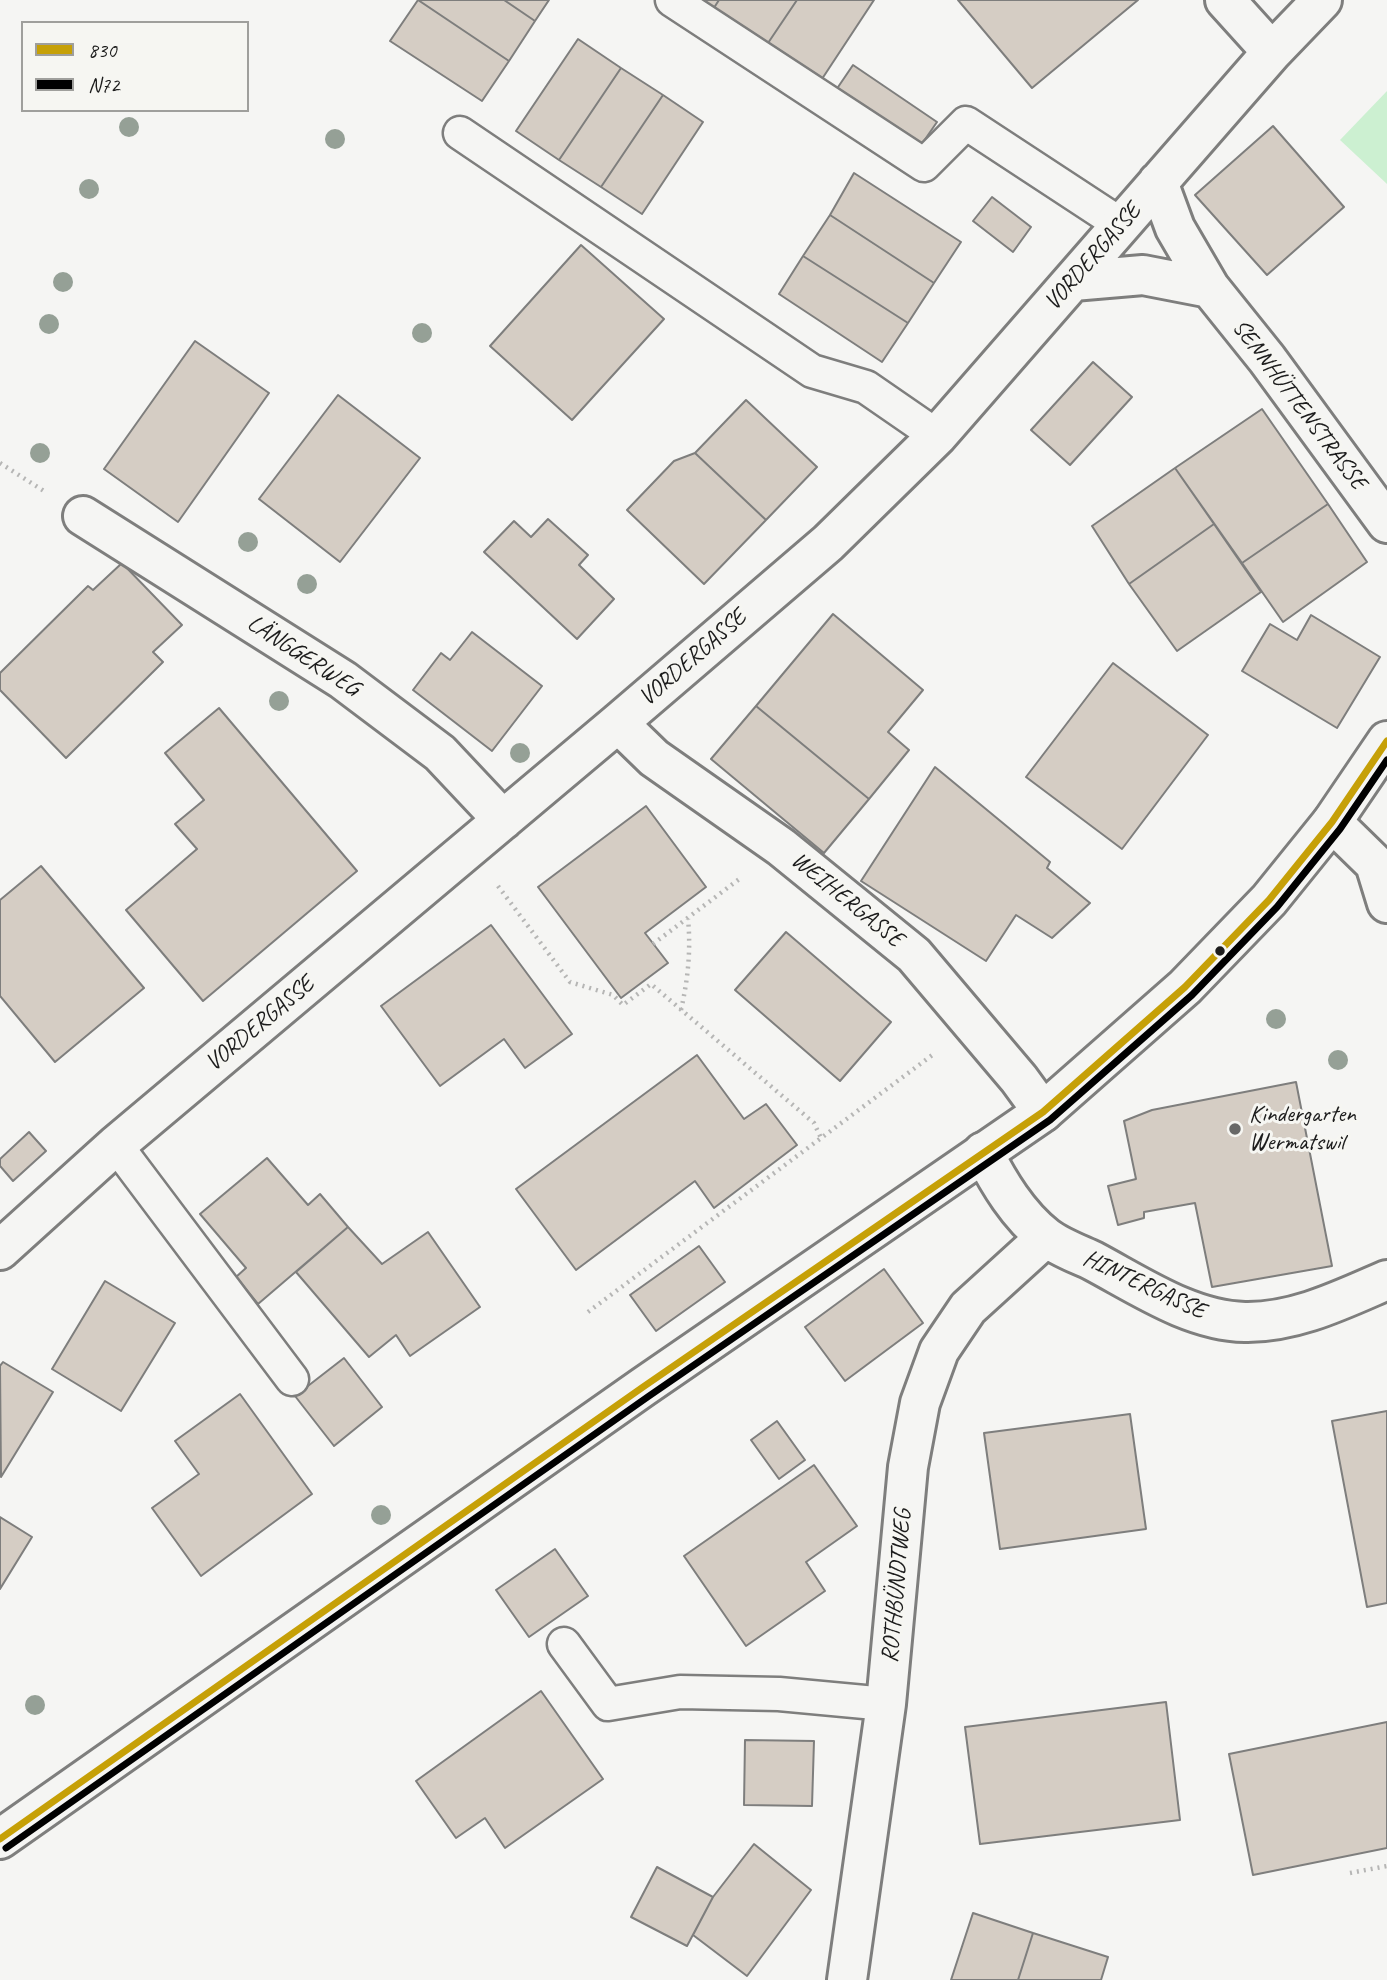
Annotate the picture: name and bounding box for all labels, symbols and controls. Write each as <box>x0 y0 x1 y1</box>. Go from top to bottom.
legend <box>21 21 248 112</box>
text: 830 <box>88 37 116 63</box>
text: N72 <box>88 72 119 98</box>
street label: VORDERGASSE <box>1039 197 1147 317</box>
street label: SENNHÜTTENSTRASSE <box>1226 314 1372 496</box>
street label: VORDERGASSE <box>633 604 753 712</box>
street label: LÄNGGERWEG <box>241 609 365 703</box>
street label: WEIHERGASSE <box>785 846 909 954</box>
unlabelled marker <box>1213 944 1227 958</box>
street label: VORDERGASSE <box>200 970 320 1078</box>
place label: Kindergarten Wermatswil <box>1249 1101 1356 1157</box>
marker: Kindergarten Wermatswil <box>1227 1121 1243 1137</box>
street label: HINTERGASSE <box>1078 1244 1210 1326</box>
street label: ROTHBÜNDTWEG <box>876 1508 918 1664</box>

